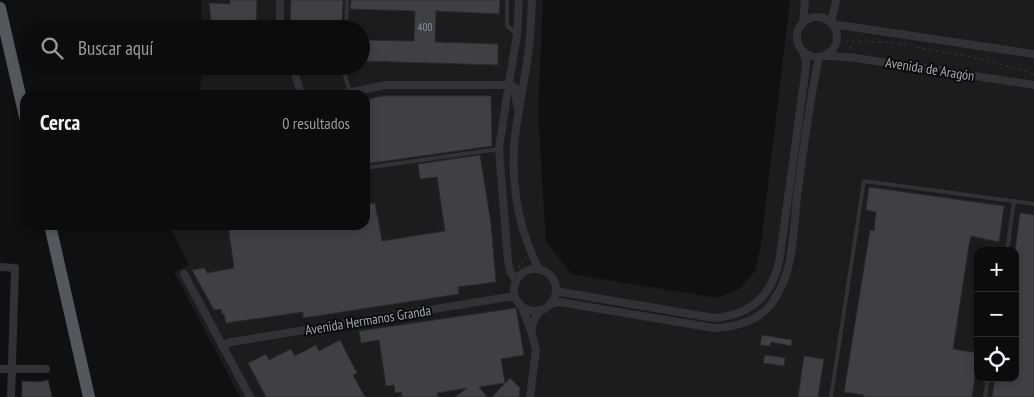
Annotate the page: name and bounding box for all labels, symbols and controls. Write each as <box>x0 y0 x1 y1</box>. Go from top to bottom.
search box <box>20 20 370 75</box>
house number: 400 <box>418 20 432 34</box>
icon: search <box>38 34 66 62</box>
text: Buscar aquí <box>78 36 153 60</box>
street label: Avenida de Aragón <box>884 53 976 85</box>
text: Cerca <box>40 109 80 136</box>
text: 0 resultados <box>282 113 350 133</box>
map controls <box>974 247 1019 382</box>
button: + <box>974 247 1019 292</box>
button: − <box>974 292 1019 337</box>
street label: Avenida Hermanos Granda <box>304 301 432 339</box>
button: locate <box>974 337 1019 382</box>

